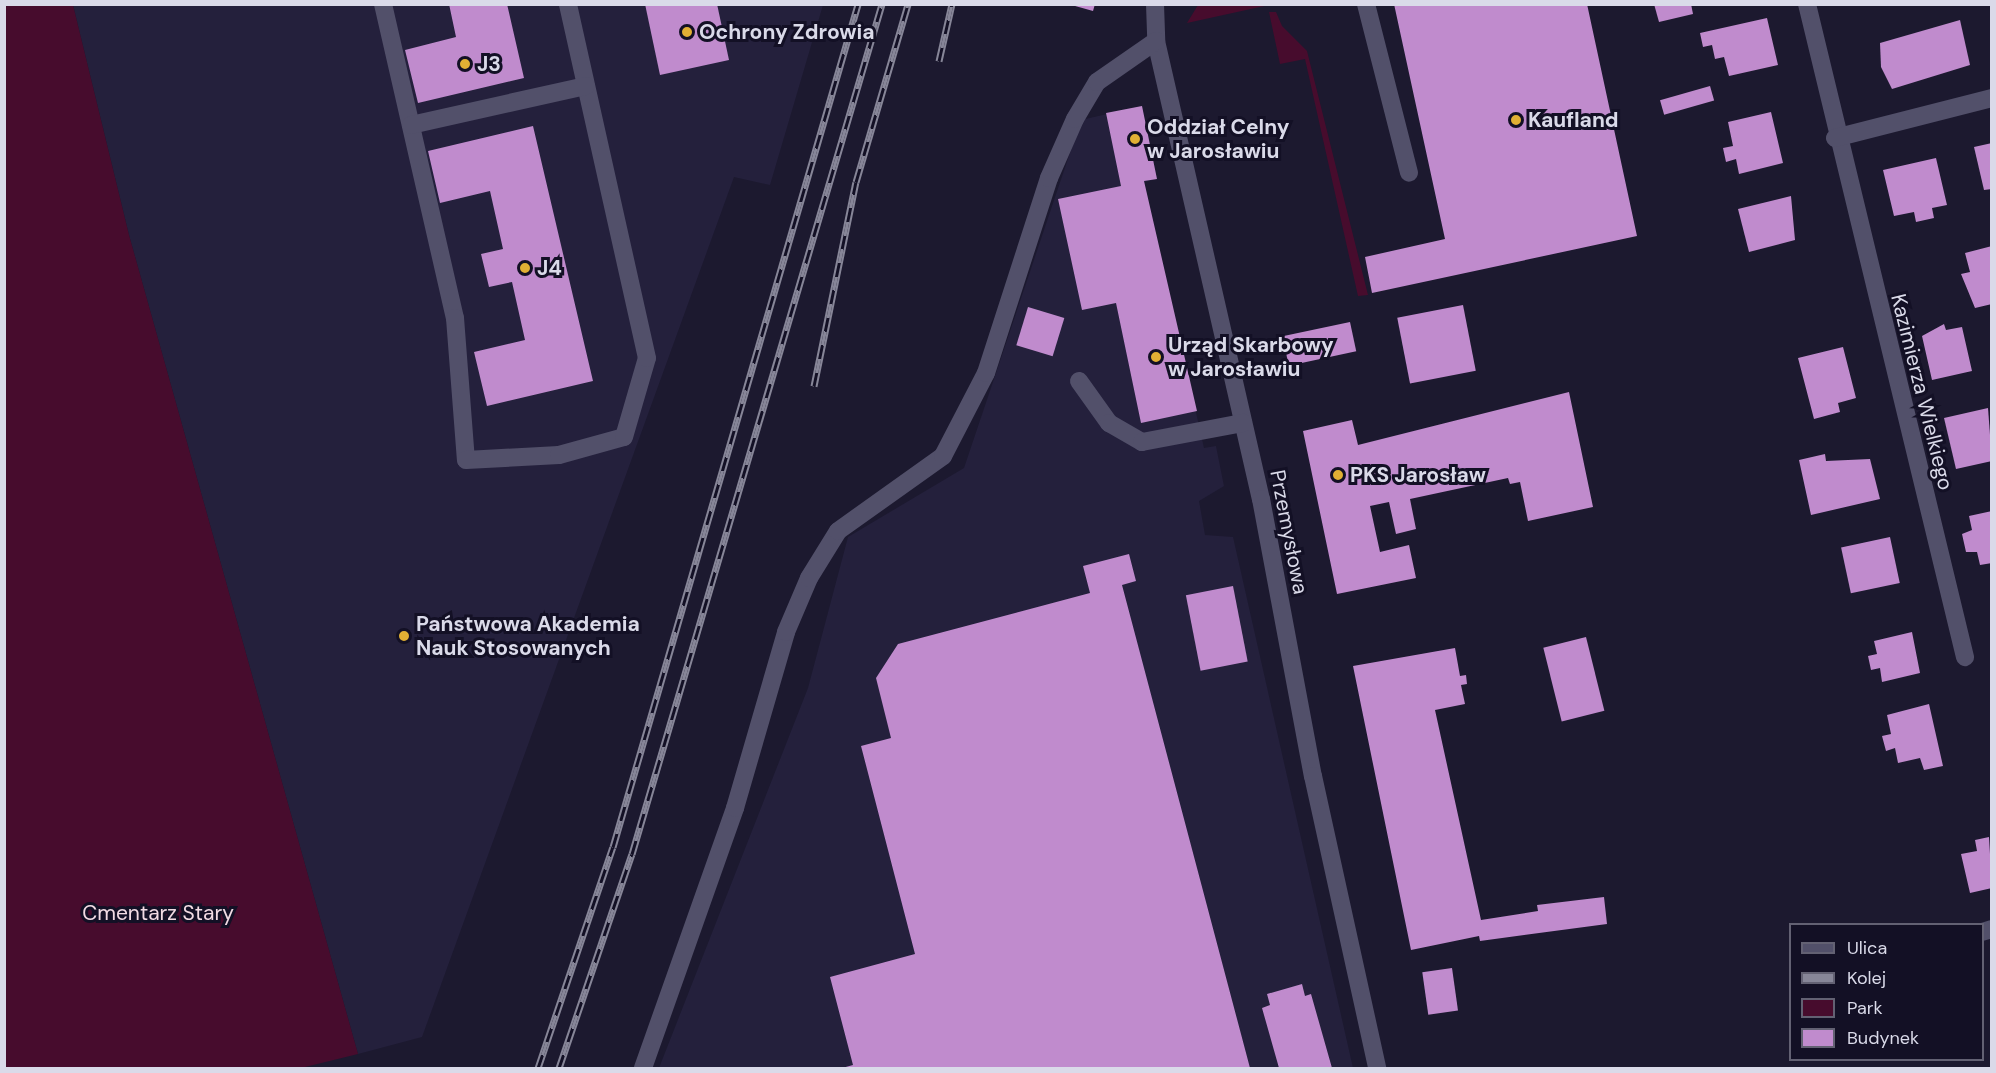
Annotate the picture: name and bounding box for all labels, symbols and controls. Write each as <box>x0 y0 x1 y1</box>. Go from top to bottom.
place label: Ochrony Zdrowia <box>699 19 875 45</box>
marker: Ochrony Zdrowia <box>680 25 694 39</box>
place label: J3 <box>477 51 501 77</box>
marker: J3 <box>458 57 472 71</box>
place label: Kaufland <box>1528 107 1619 133</box>
marker: Kaufland <box>1509 113 1523 127</box>
place label: Oddział Celny w Jarosławiu <box>1147 114 1289 164</box>
marker: Oddział Celny w Jarosławiu <box>1128 132 1142 146</box>
place label: J4 <box>537 255 562 281</box>
marker: J4 <box>518 261 532 275</box>
street label: Kazimierza Wielkiego <box>1885 291 1959 493</box>
place label: Urząd Skarbowy w Jarosławiu <box>1168 332 1334 382</box>
marker: Urząd Skarbowy w Jarosławiu <box>1149 350 1163 364</box>
place label: PKS Jarosław <box>1350 462 1486 488</box>
street label: Przemysłowa <box>1265 468 1313 596</box>
marker: PKS Jarosław <box>1331 468 1345 482</box>
place label: Państwowa Akademia Nauk Stosowanych <box>416 611 640 661</box>
marker: Państwowa Akademia Nauk Stosowanych <box>397 629 411 643</box>
park label: Cmentarz Stary <box>82 900 234 926</box>
legend <box>1789 923 1984 1061</box>
text: Ulica <box>1847 936 1887 960</box>
text: Kolej <box>1847 966 1886 990</box>
text: Park <box>1847 996 1883 1020</box>
text: Budynek <box>1847 1026 1919 1050</box>

